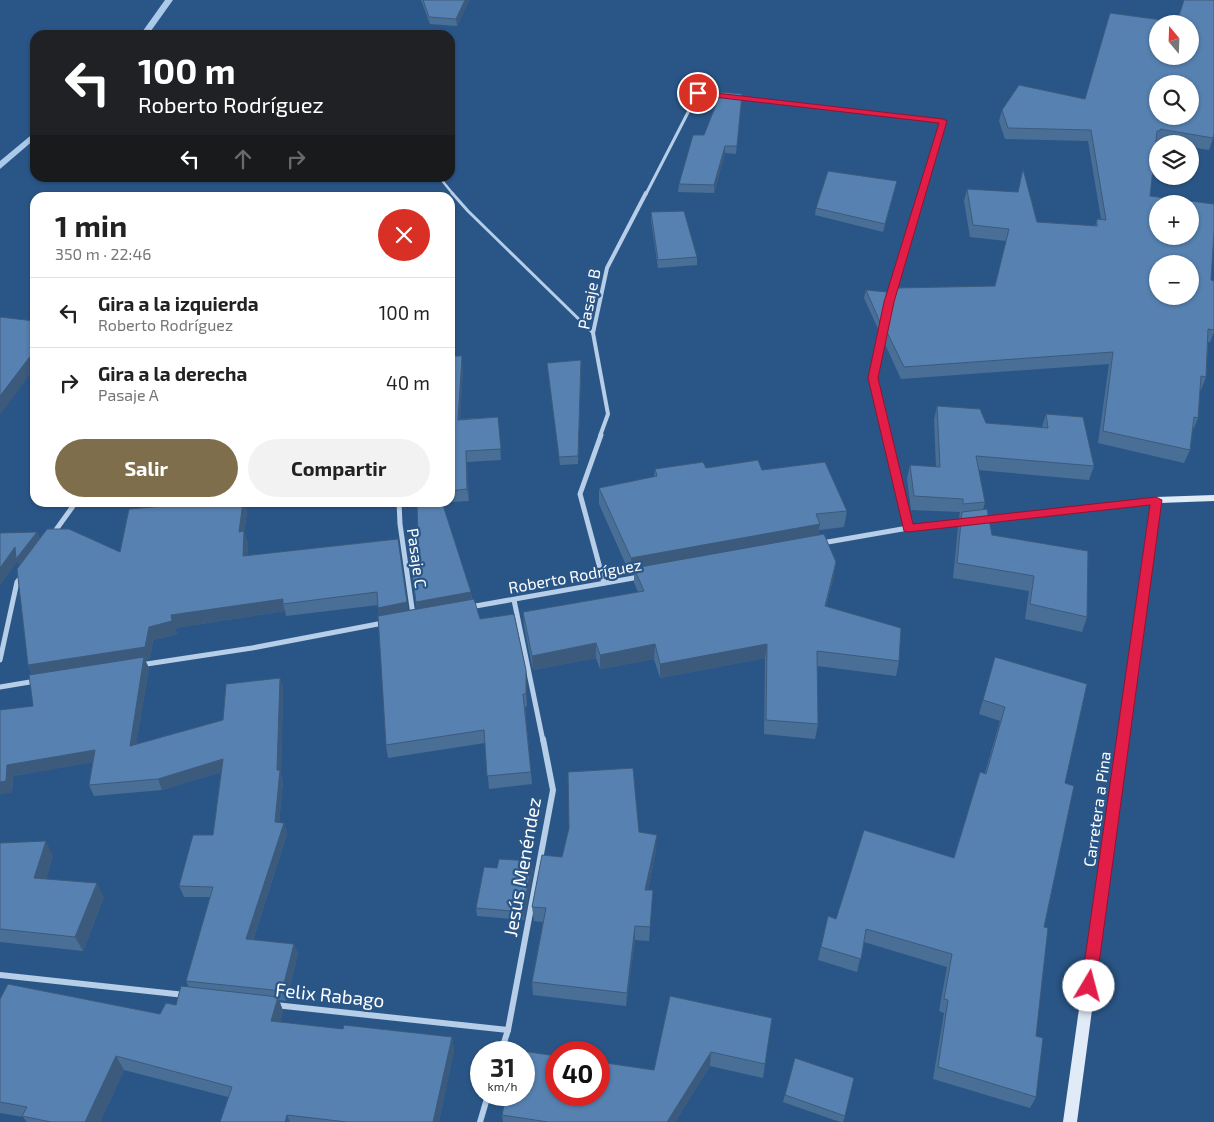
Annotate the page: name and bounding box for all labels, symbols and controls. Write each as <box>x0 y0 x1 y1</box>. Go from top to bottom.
north arrow <box>1149 15 1199 65</box>
map controls <box>1149 15 1199 305</box>
text: 100 m <box>138 49 236 91</box>
icon: left <box>55 50 120 115</box>
pin <box>677 72 719 114</box>
button: search <box>1149 75 1199 125</box>
icon: arrive <box>684 79 712 107</box>
text: Roberto Rodríguez <box>138 91 324 117</box>
button: layers <box>1149 135 1199 185</box>
icon: left <box>176 145 204 173</box>
icon: ahead <box>229 145 257 173</box>
icon: right <box>282 145 310 173</box>
button: + <box>1149 195 1199 245</box>
text: 1 min <box>55 207 127 243</box>
button: close <box>378 209 430 261</box>
text: 350 m · 22:46 <box>55 244 151 263</box>
button: − <box>1149 255 1199 305</box>
street label: Pasaje B <box>573 267 605 331</box>
text: Gira a la izquierda <box>98 292 259 315</box>
icon: left <box>55 299 83 327</box>
text: 100 m <box>379 301 430 324</box>
text: Roberto Rodríguez <box>98 315 233 334</box>
text: Gira a la derecha <box>98 362 247 385</box>
icon: right <box>55 369 83 397</box>
text: 40 m <box>386 371 430 394</box>
text: Pasaje A <box>98 385 159 404</box>
button: Salir <box>55 439 238 497</box>
button: Compartir <box>248 439 430 497</box>
street label: Pasaje C <box>403 527 431 589</box>
street label: Roberto Rodríguez <box>507 554 643 597</box>
street label: Carretera a Pina <box>1079 750 1114 868</box>
street label: Jesús Menéndez <box>498 796 545 938</box>
position arrow <box>1062 959 1114 1011</box>
street label: Felix Rabago <box>274 977 386 1012</box>
speed limit sign: 40 <box>545 1041 610 1106</box>
text: 31 <box>490 1052 515 1082</box>
text: km/h <box>488 1079 517 1093</box>

